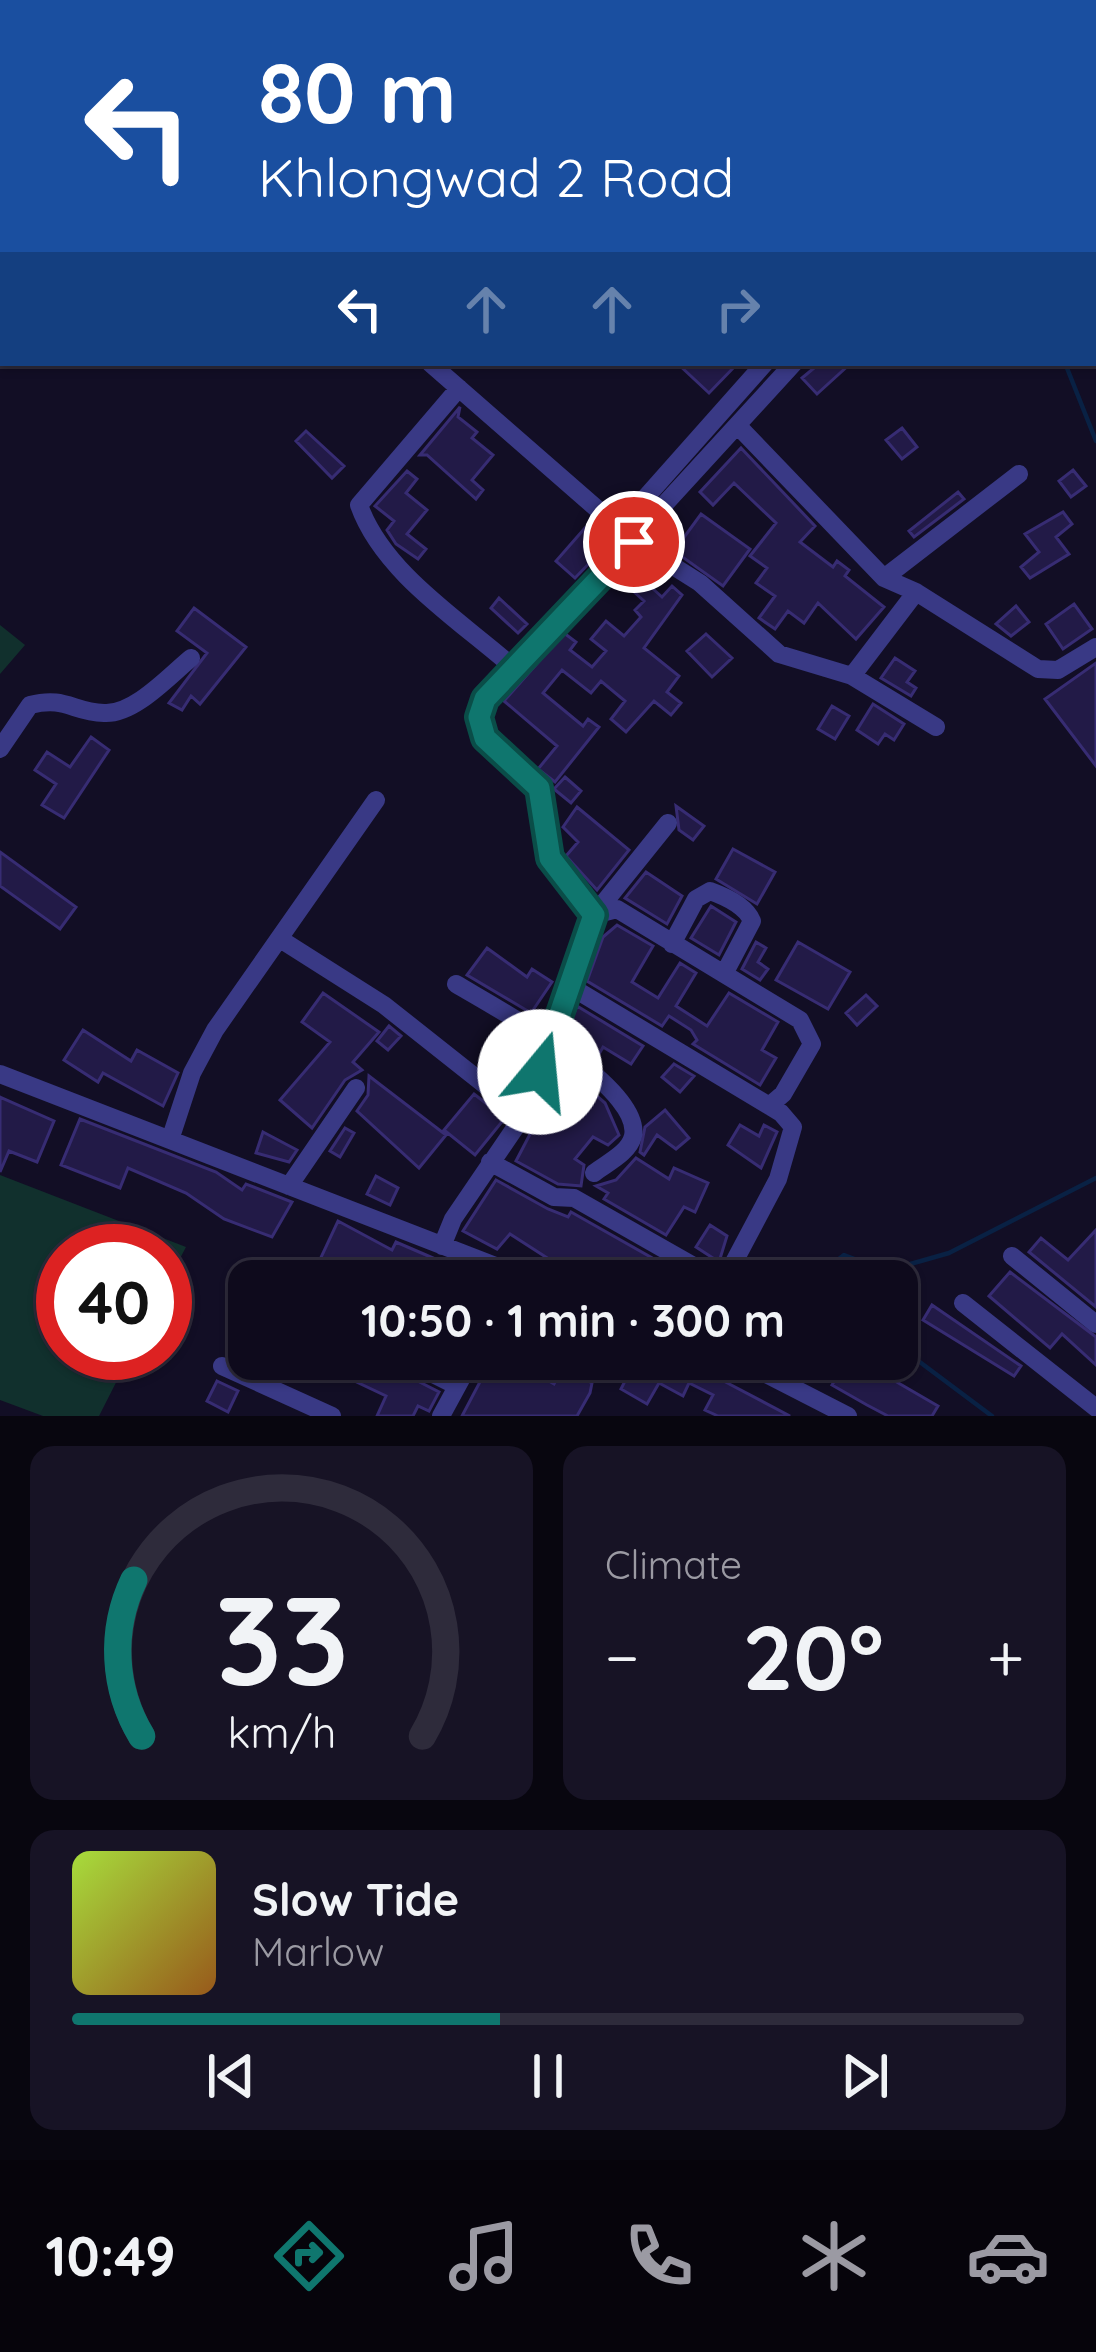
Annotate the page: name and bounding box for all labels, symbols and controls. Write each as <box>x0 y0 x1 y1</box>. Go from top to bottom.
text: 80 m <box>258 39 457 144</box>
icon: left <box>60 48 216 204</box>
text: Khlongwad 2 Road <box>258 143 734 211</box>
icon: left <box>327 276 393 342</box>
icon: ahead <box>453 276 519 342</box>
icon: ahead <box>579 276 645 342</box>
icon: right <box>705 276 771 342</box>
pin <box>583 491 685 593</box>
icon: arrive <box>601 509 667 575</box>
position arrow <box>477 1009 603 1135</box>
speed limit sign: 40 <box>36 1224 192 1380</box>
text: 10:50 · 1 min · 300 m <box>361 1292 785 1348</box>
text: Climate <box>605 1540 742 1589</box>
text: 33 <box>214 1560 349 1716</box>
text: 20° <box>742 1600 884 1713</box>
text: − <box>605 1615 639 1698</box>
text: + <box>987 1615 1024 1698</box>
text: km/h <box>227 1705 336 1759</box>
text: Slow Tide <box>252 1871 459 1927</box>
text: Marlow <box>252 1927 384 1976</box>
icon: previous <box>198 2043 264 2109</box>
icon: pause <box>515 2043 581 2109</box>
icon: next <box>832 2043 898 2109</box>
icon: directions <box>267 2214 351 2298</box>
icon: music <box>442 2214 526 2298</box>
icon: phone <box>617 2214 701 2298</box>
icon: climate <box>792 2214 876 2298</box>
icon: car <box>966 2214 1050 2298</box>
text: 10:49 <box>45 2222 176 2290</box>

